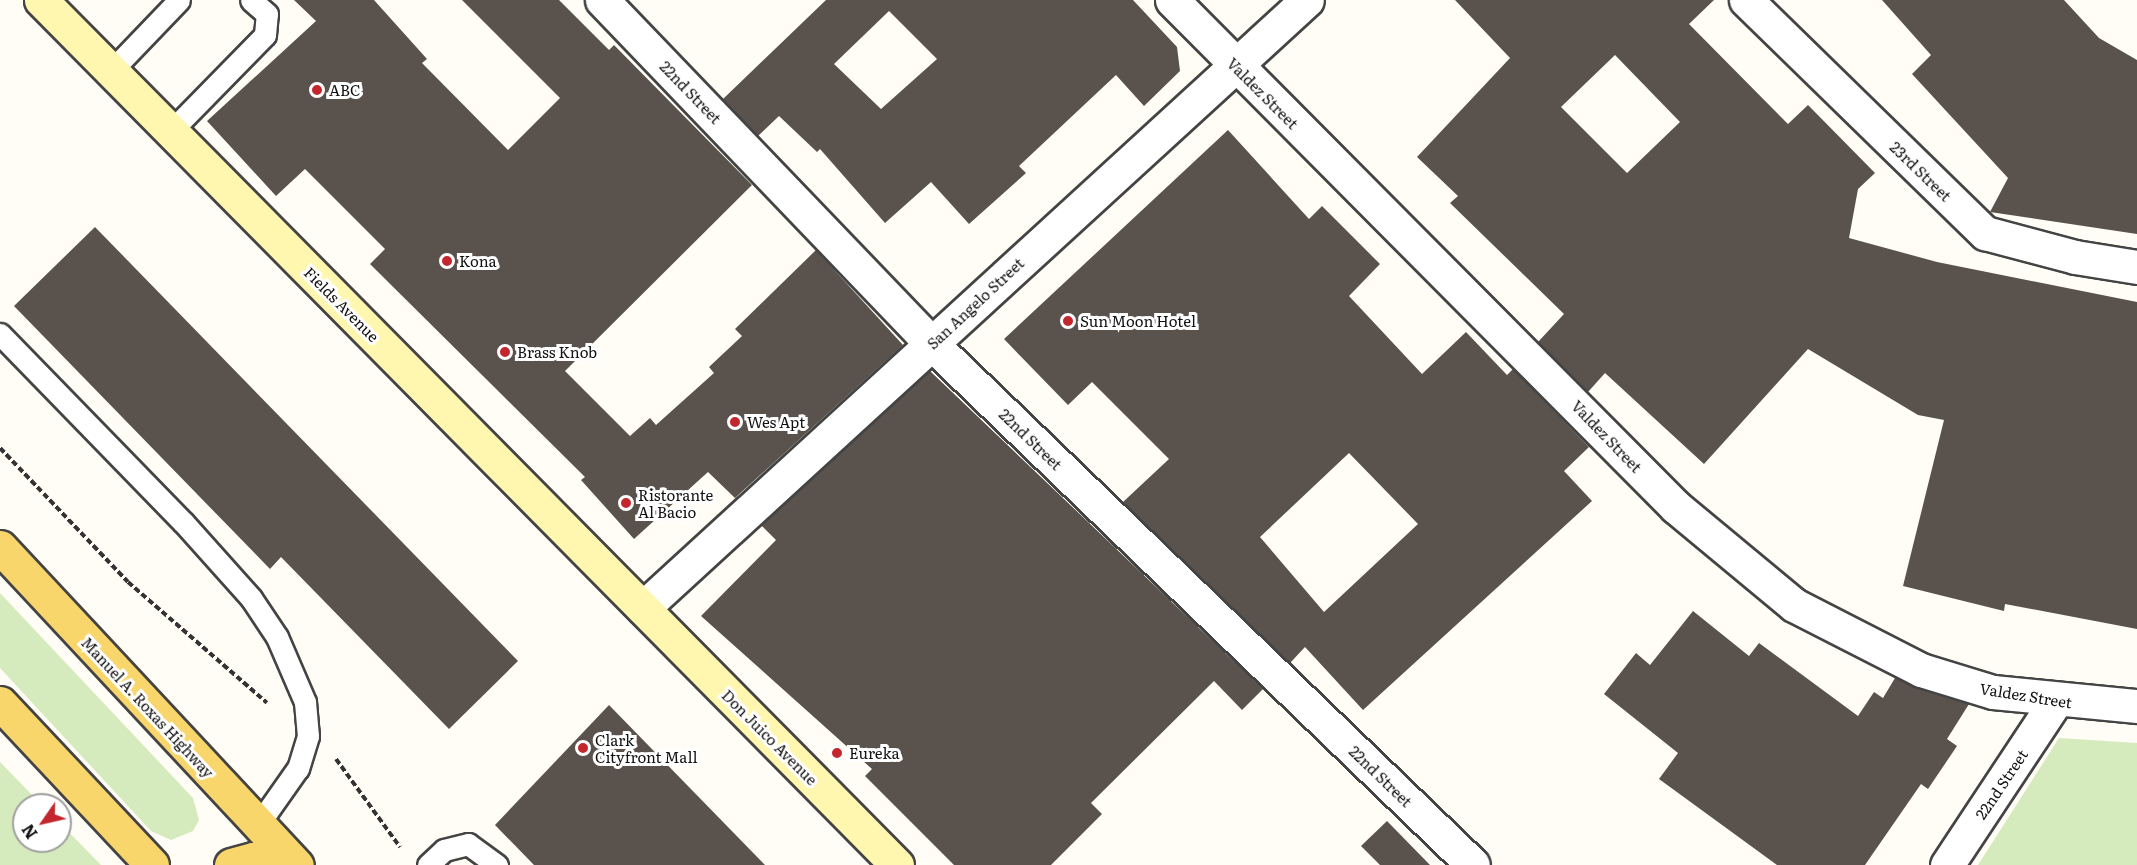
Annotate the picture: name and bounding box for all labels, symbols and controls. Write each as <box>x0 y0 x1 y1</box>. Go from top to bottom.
street label: Valdez Street <box>1224 54 1302 132</box>
street label: 22nd Street <box>657 57 725 127</box>
place label: ABC <box>329 81 360 99</box>
marker: ABC <box>310 83 324 97</box>
street label: 23rd Street <box>1887 138 1955 204</box>
place label: Kona <box>459 252 497 270</box>
marker: Kona <box>440 254 454 268</box>
street label: San Angelo Street <box>923 254 1027 352</box>
street label: Fields Avenue <box>301 263 383 345</box>
place label: Sun Moon Hotel <box>1080 312 1196 330</box>
marker: Sun Moon Hotel <box>1061 314 1075 328</box>
place label: Brass Knob <box>517 343 597 361</box>
marker: Brass Knob <box>498 345 512 359</box>
street label: Valdez Street <box>1568 396 1646 476</box>
street label: 22nd Street <box>996 405 1066 473</box>
place label: Wes Apt <box>747 413 805 431</box>
marker: Wes Apt <box>728 415 742 429</box>
place label: Ristorante Al Bacio <box>638 485 713 520</box>
marker: Ristorante Al Bacio <box>619 496 633 510</box>
street label: Manuel A. Roxas Highway <box>78 633 218 781</box>
street label: Valdez Street <box>1979 679 2073 711</box>
street label: Don Juico Avenue <box>719 686 821 788</box>
place label: Clark Cityfront Mall <box>595 730 697 765</box>
marker: Clark Cityfront Mall <box>576 741 590 755</box>
street label: 22nd Street <box>1346 742 1416 810</box>
place label: Eureka <box>849 744 900 762</box>
marker: Eureka <box>830 746 844 760</box>
street label: 22nd Street <box>1971 746 2031 822</box>
north arrow <box>12 793 72 853</box>
text: N <box>15 820 42 844</box>

